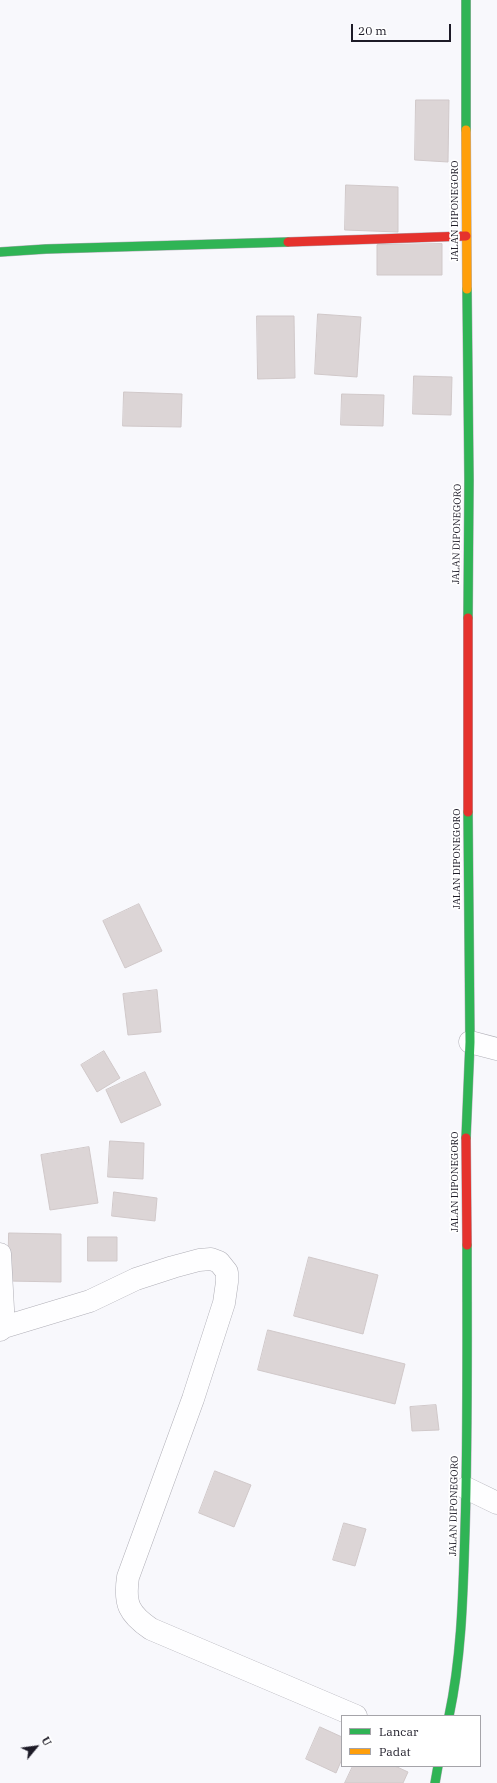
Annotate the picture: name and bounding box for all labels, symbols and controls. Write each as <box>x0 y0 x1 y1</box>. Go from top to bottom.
scale bar <box>353 16 453 42</box>
text: 20 m <box>358 23 387 38</box>
street label: JALAN DIPONEGORO <box>449 161 461 261</box>
street label: JALAN DIPONEGORO <box>450 484 464 584</box>
street label: JALAN DIPONEGORO <box>451 809 463 909</box>
street label: JALAN DIPONEGORO <box>449 1132 461 1232</box>
street label: JALAN DIPONEGORO <box>447 1456 461 1556</box>
legend <box>341 1715 481 1767</box>
text: Lancar <box>379 1724 418 1739</box>
north arrow <box>16 1727 56 1767</box>
text: U <box>38 1734 55 1748</box>
text: Padat <box>379 1744 411 1759</box>

